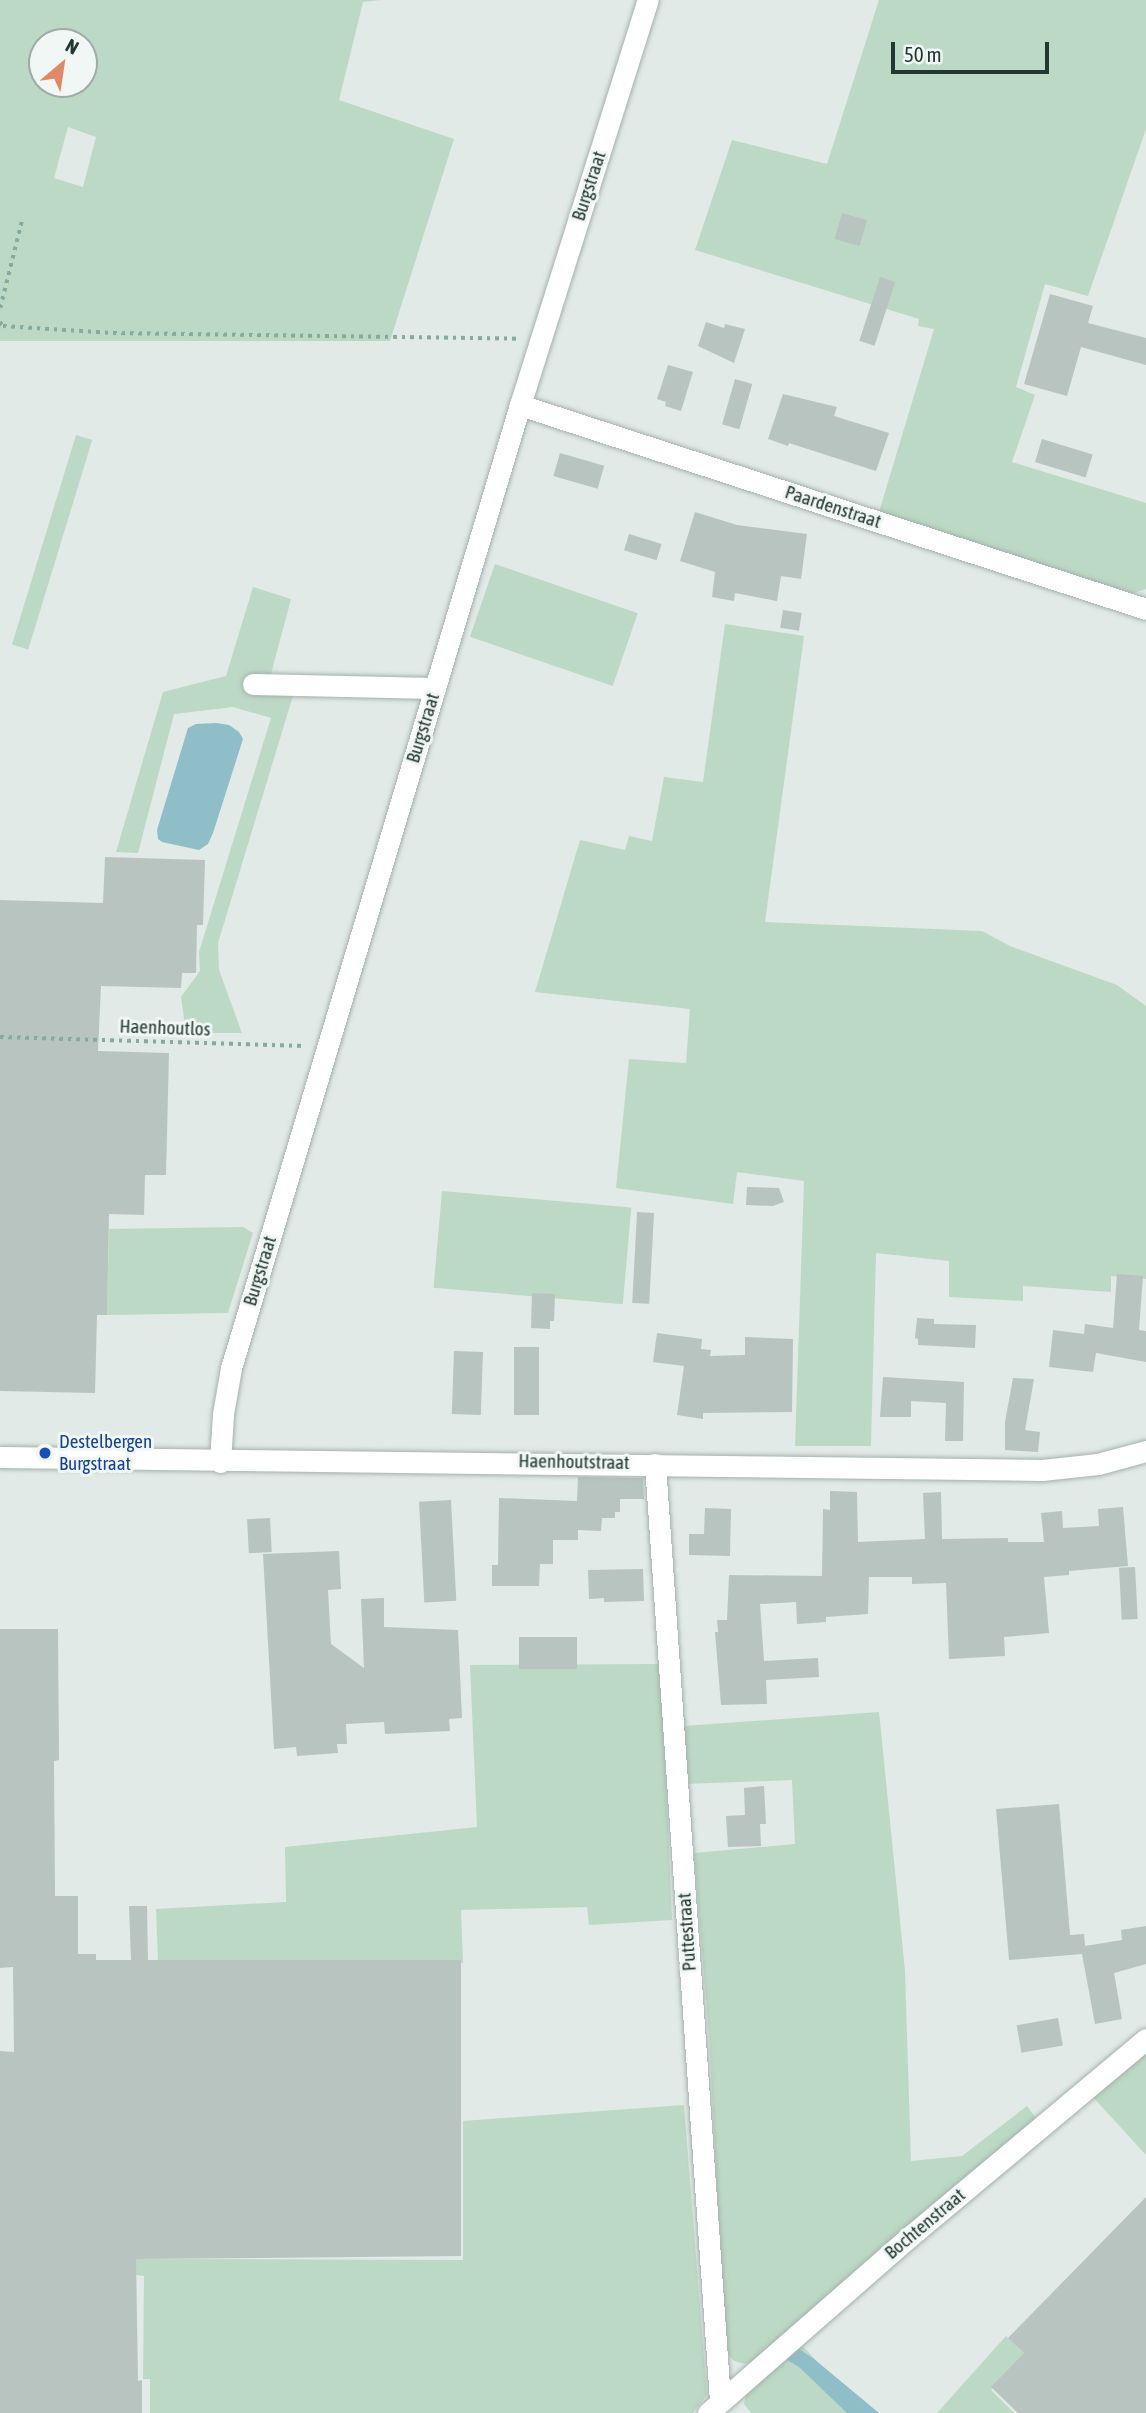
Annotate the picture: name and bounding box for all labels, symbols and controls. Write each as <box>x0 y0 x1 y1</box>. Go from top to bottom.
north arrow <box>28 28 98 98</box>
scale bar <box>894 28 1052 72</box>
text: N <box>62 34 82 59</box>
text: 50 m <box>904 42 942 66</box>
street label: Burgstraat <box>567 148 611 224</box>
street label: Paardenstraat <box>782 481 884 533</box>
street label: Burgstraat <box>402 690 444 766</box>
street label: Haenhoutlos <box>119 1015 211 1041</box>
street label: Burgstraat <box>239 1233 281 1309</box>
place label: Destelbergen Burgstraat <box>59 1431 152 1475</box>
marker: Destelbergen Burgstraat <box>37 1445 53 1461</box>
street label: Haenhoutstraat <box>518 1450 630 1474</box>
street label: Puttestraat <box>673 1892 701 1972</box>
street label: Bochtenstraat <box>880 2184 970 2264</box>

